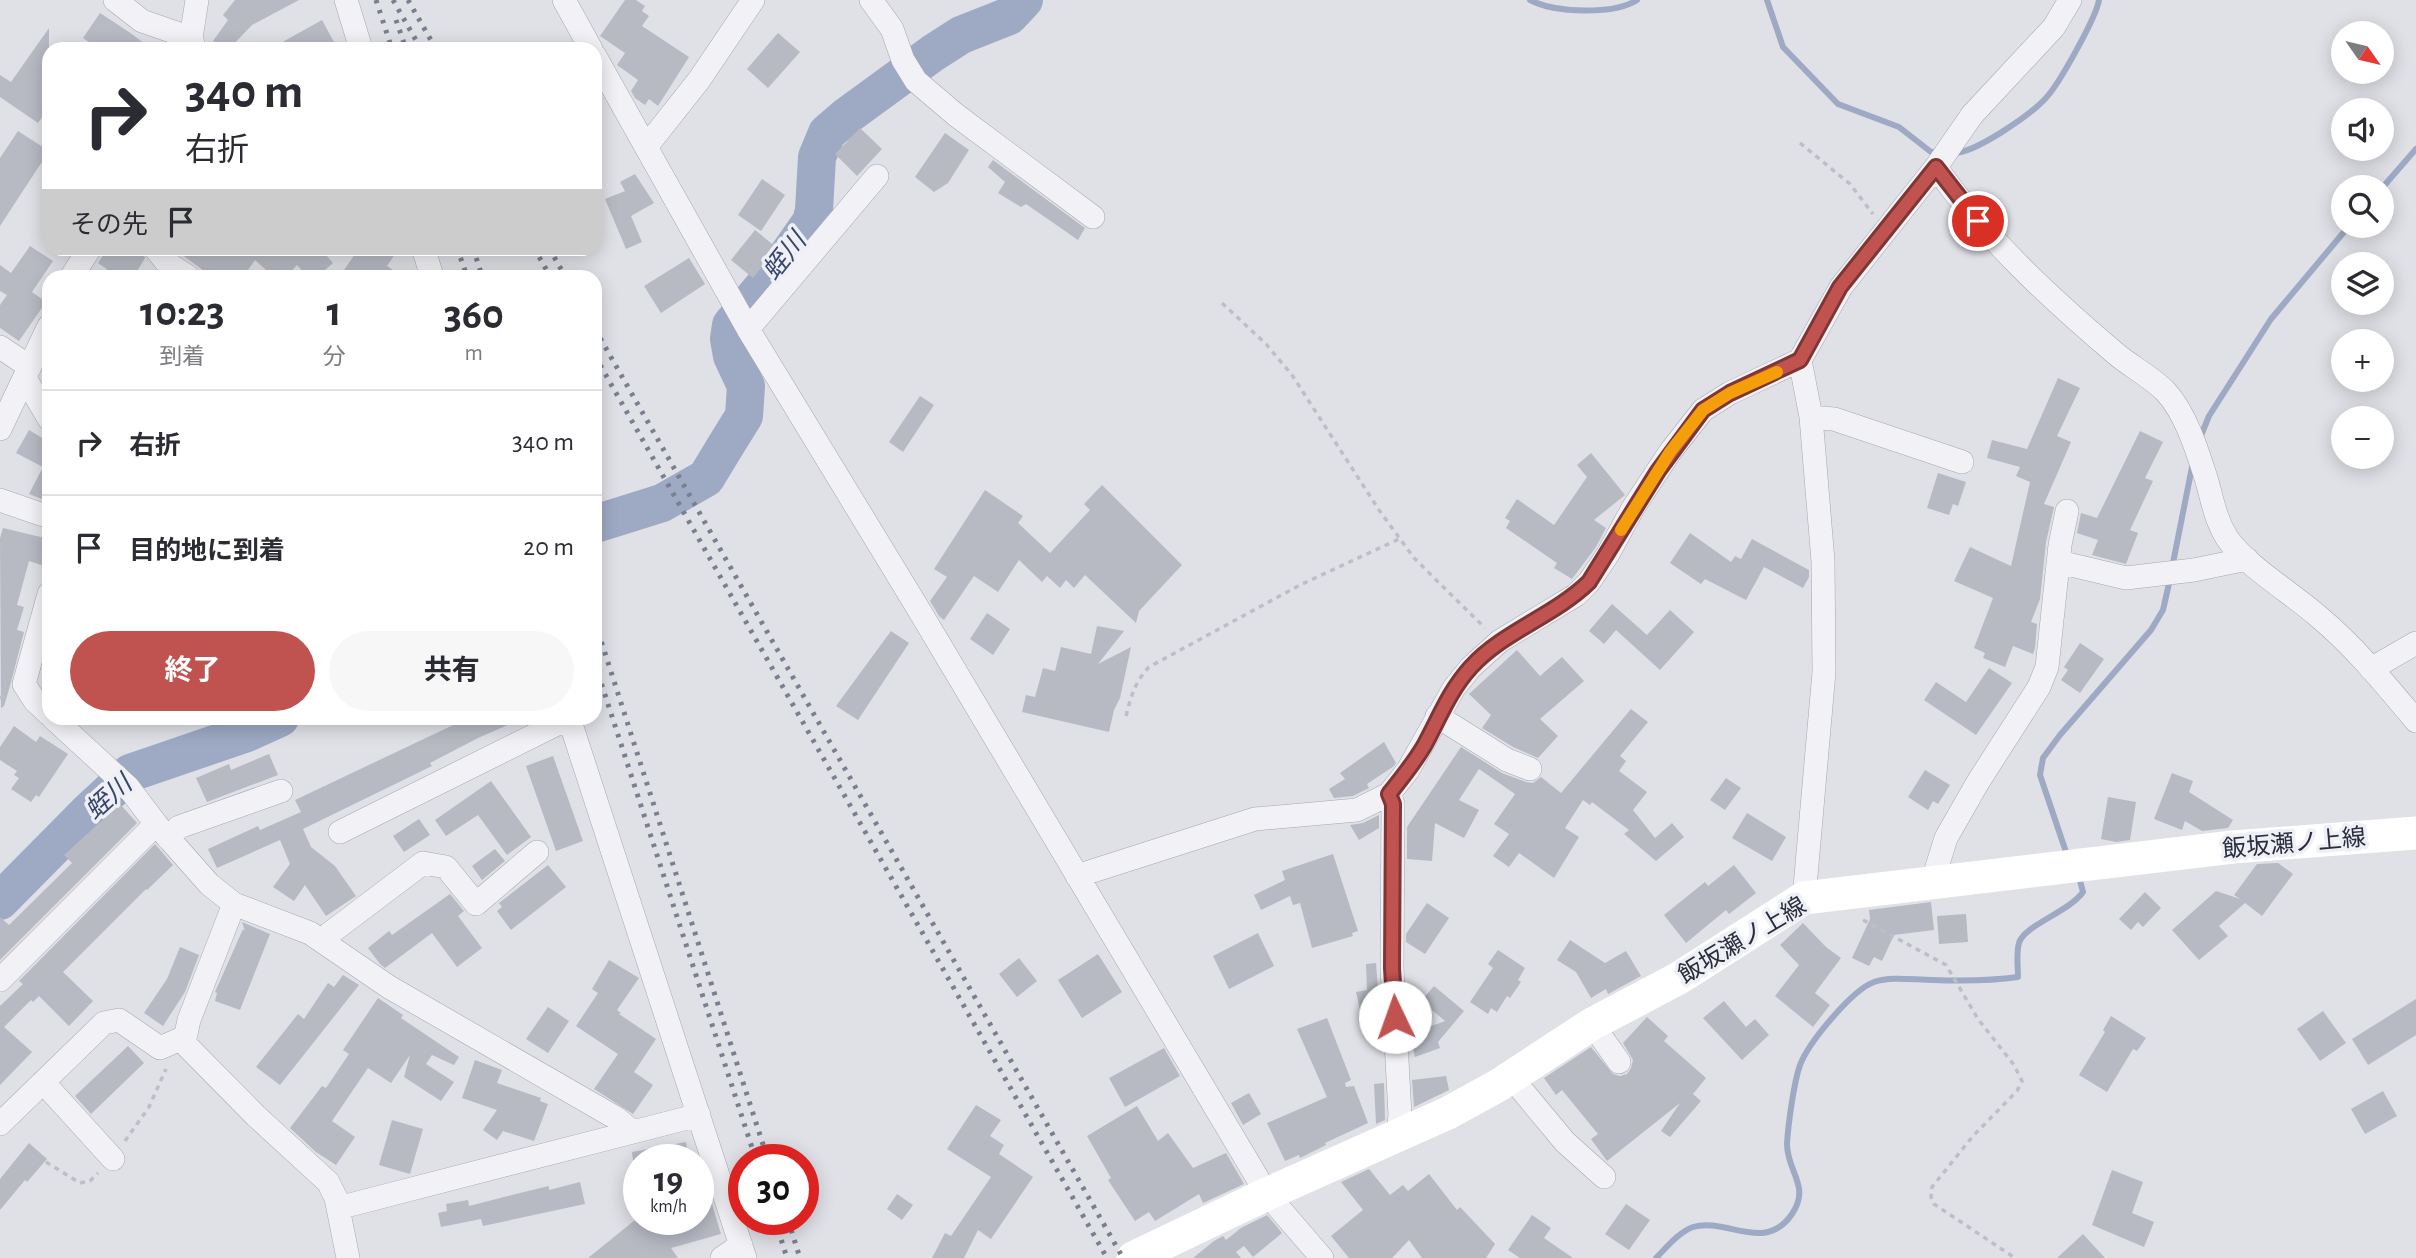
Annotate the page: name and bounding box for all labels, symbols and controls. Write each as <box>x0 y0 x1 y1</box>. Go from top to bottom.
north arrow <box>2331 21 2394 84</box>
map controls <box>2331 21 2394 469</box>
text: 340 m <box>185 68 303 117</box>
icon: right <box>70 70 161 161</box>
button: sound <box>2331 98 2394 161</box>
text: 右折 <box>185 134 249 166</box>
button: search <box>2331 175 2394 238</box>
pin <box>1948 191 2008 251</box>
icon: arrive <box>1959 202 1997 240</box>
icon: arrive <box>162 203 200 241</box>
text: その先 <box>70 212 148 238</box>
water label: 蛭川 <box>758 225 813 285</box>
button: layers <box>2331 252 2394 315</box>
text: 10:23 <box>140 291 225 333</box>
text: 1 <box>327 291 342 333</box>
text: 360 <box>444 294 504 336</box>
button: + <box>2331 329 2394 392</box>
text: m <box>465 342 483 365</box>
text: 到着 <box>159 346 205 369</box>
text: 分 <box>323 346 346 369</box>
button: − <box>2331 406 2394 469</box>
icon: right <box>70 424 108 462</box>
text: 340 m <box>512 429 574 455</box>
text: 右折 <box>129 433 181 459</box>
icon: arrive <box>70 529 108 567</box>
text: 20 m <box>523 534 574 560</box>
text: 目的地に到着 <box>129 538 285 564</box>
button: 終了 <box>70 631 315 711</box>
button: 共有 <box>329 631 574 711</box>
water label: 蛭川 <box>80 768 139 825</box>
street label: 飯坂瀬ノ上線 <box>2221 824 2367 862</box>
street label: 飯坂瀬ノ上線 <box>1674 892 1810 988</box>
position arrow <box>1358 980 1432 1054</box>
speed limit sign: 30 <box>728 1144 819 1235</box>
text: 19 <box>654 1163 683 1198</box>
text: km/h <box>650 1198 687 1216</box>

